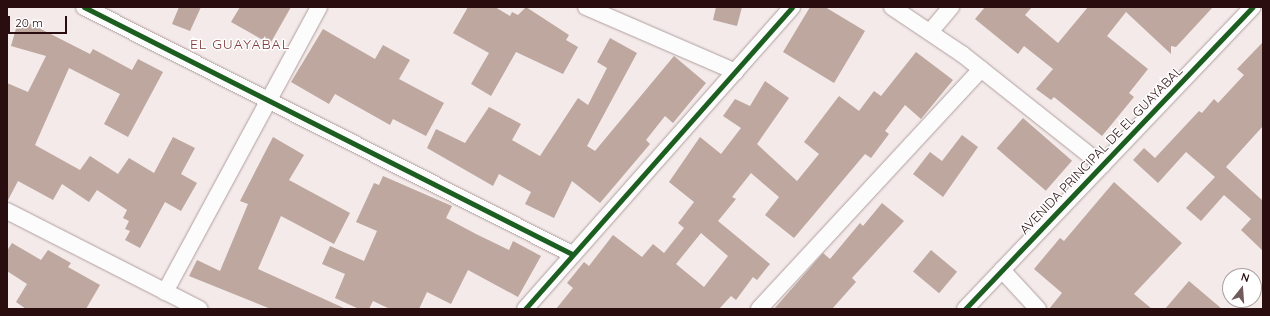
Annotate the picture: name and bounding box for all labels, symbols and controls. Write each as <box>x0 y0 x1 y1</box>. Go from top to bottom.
scale bar <box>10 8 69 34</box>
text: 20 m <box>15 15 43 30</box>
district label: EL GUAYABAL <box>190 36 290 52</box>
street label: AVENIDA PRINCIPAL DE EL GUAYABAL <box>1016 63 1186 237</box>
north arrow <box>1222 268 1262 308</box>
text: N <box>1239 270 1251 285</box>

